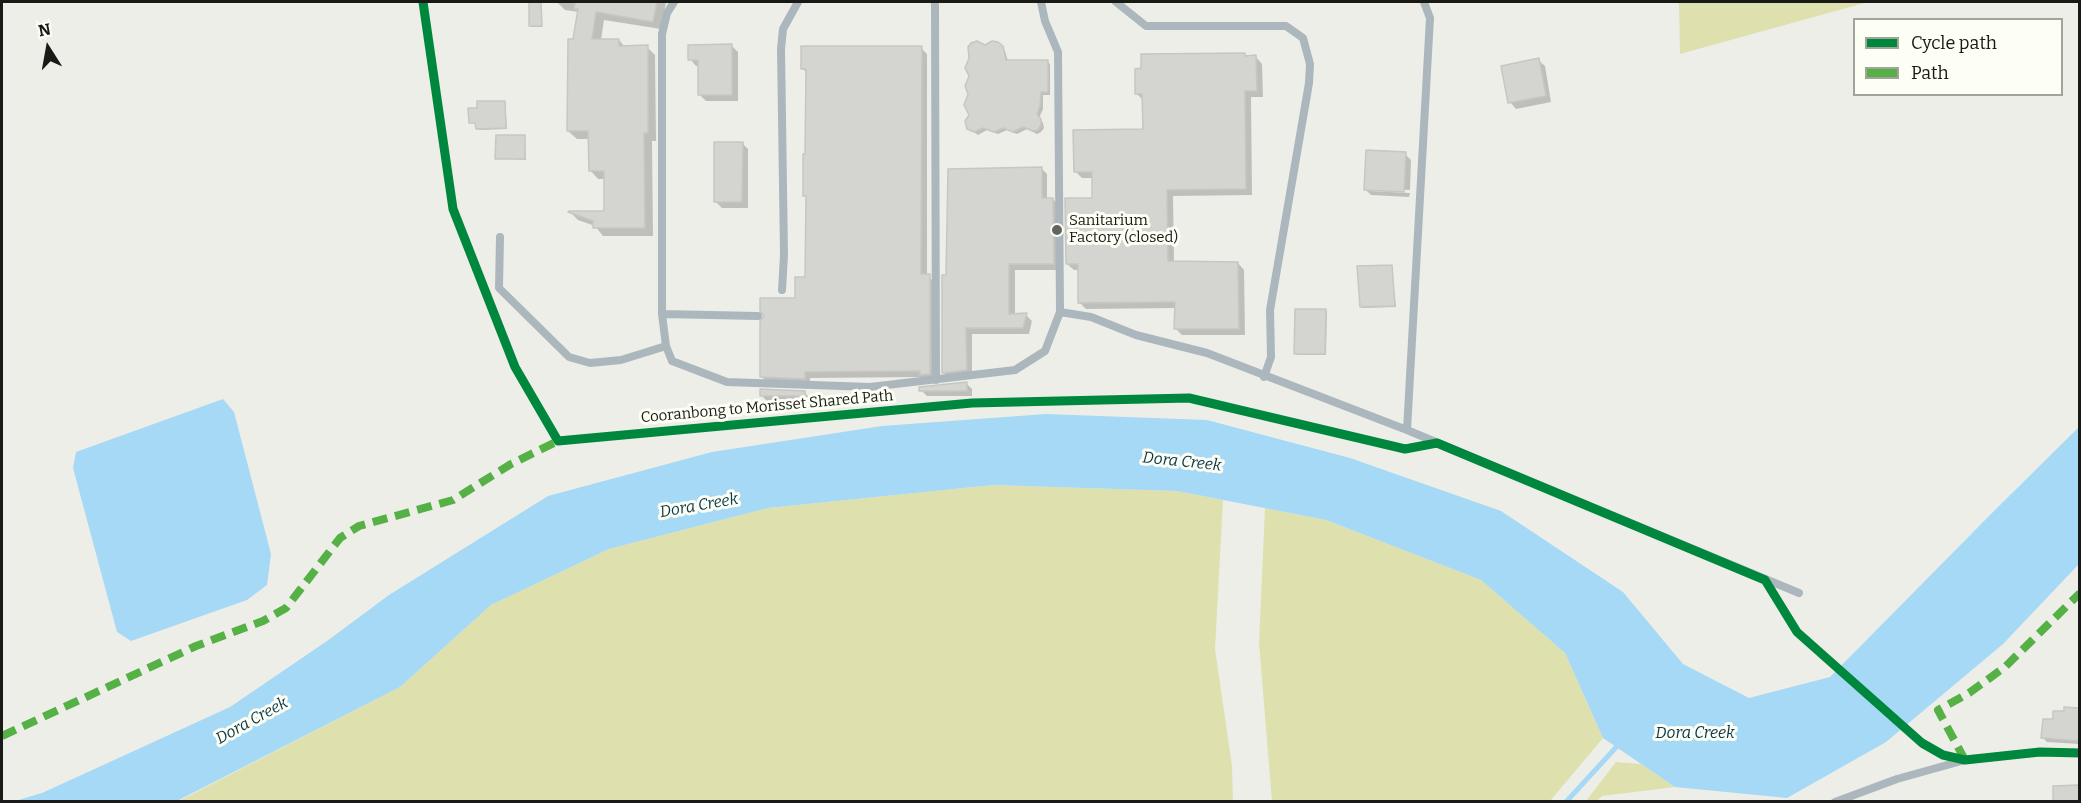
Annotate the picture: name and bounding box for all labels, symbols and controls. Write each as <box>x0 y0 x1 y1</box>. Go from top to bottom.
north arrow <box>18 18 78 78</box>
legend <box>1853 18 2063 96</box>
text: N <box>37 19 52 40</box>
text: Cycle path <box>1911 32 1997 54</box>
text: Path <box>1911 62 1949 84</box>
place label: Sanitarium Factory (closed) <box>1069 212 1178 247</box>
marker: Sanitarium Factory (closed) <box>1050 223 1064 237</box>
street label: Cooranbong to Morisset Shared Path <box>640 387 894 427</box>
water label: Dora Creek <box>1142 448 1222 476</box>
water label: Dora Creek <box>658 490 740 522</box>
water label: Dora Creek <box>213 693 291 749</box>
water label: Dora Creek <box>1655 724 1735 744</box>

